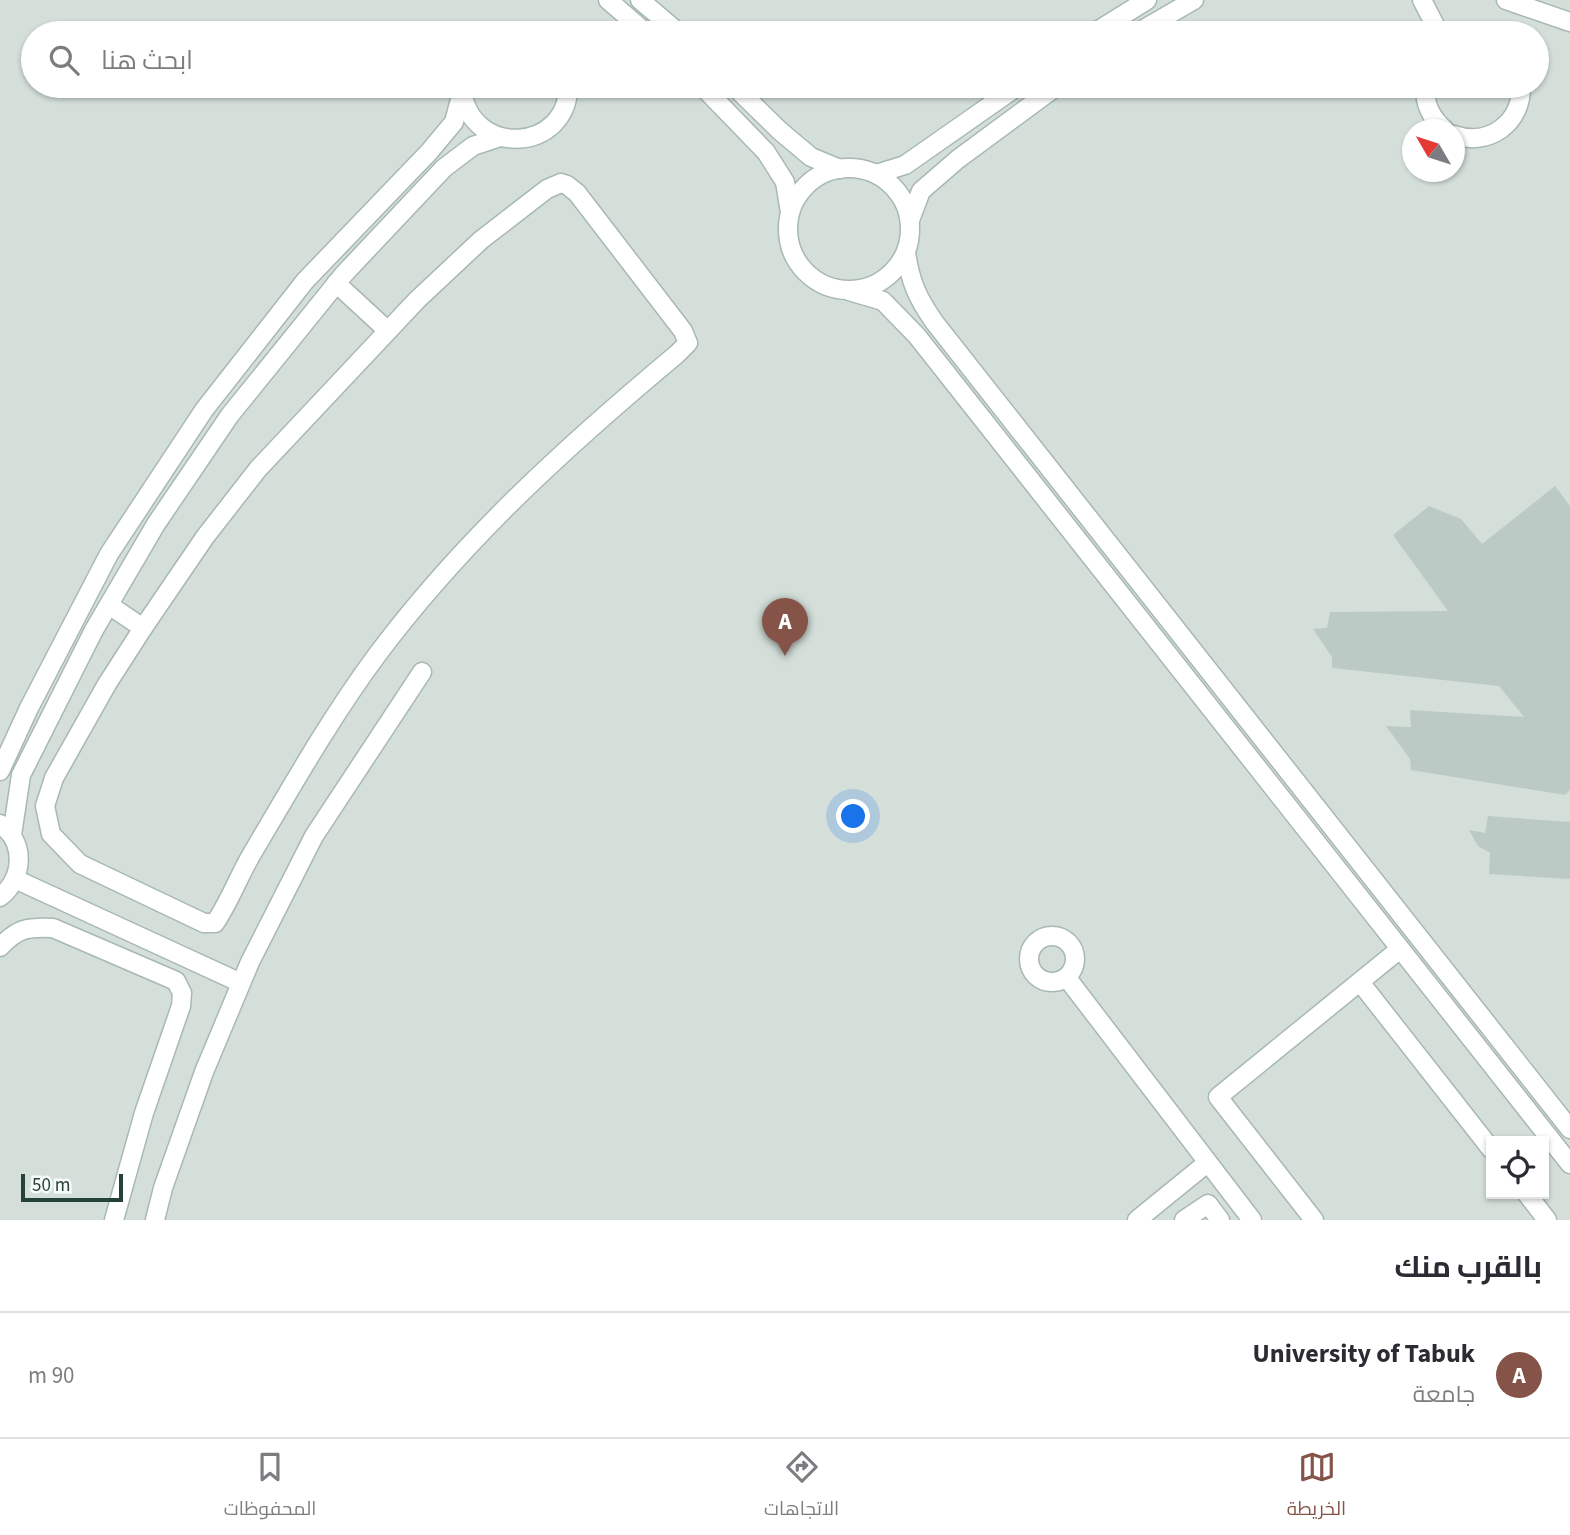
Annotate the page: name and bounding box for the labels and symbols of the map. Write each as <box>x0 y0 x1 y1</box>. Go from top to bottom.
north arrow <box>1402 119 1465 182</box>
pin: A <box>762 598 808 656</box>
your location <box>836 799 870 833</box>
scale bar <box>21 1171 122 1203</box>

